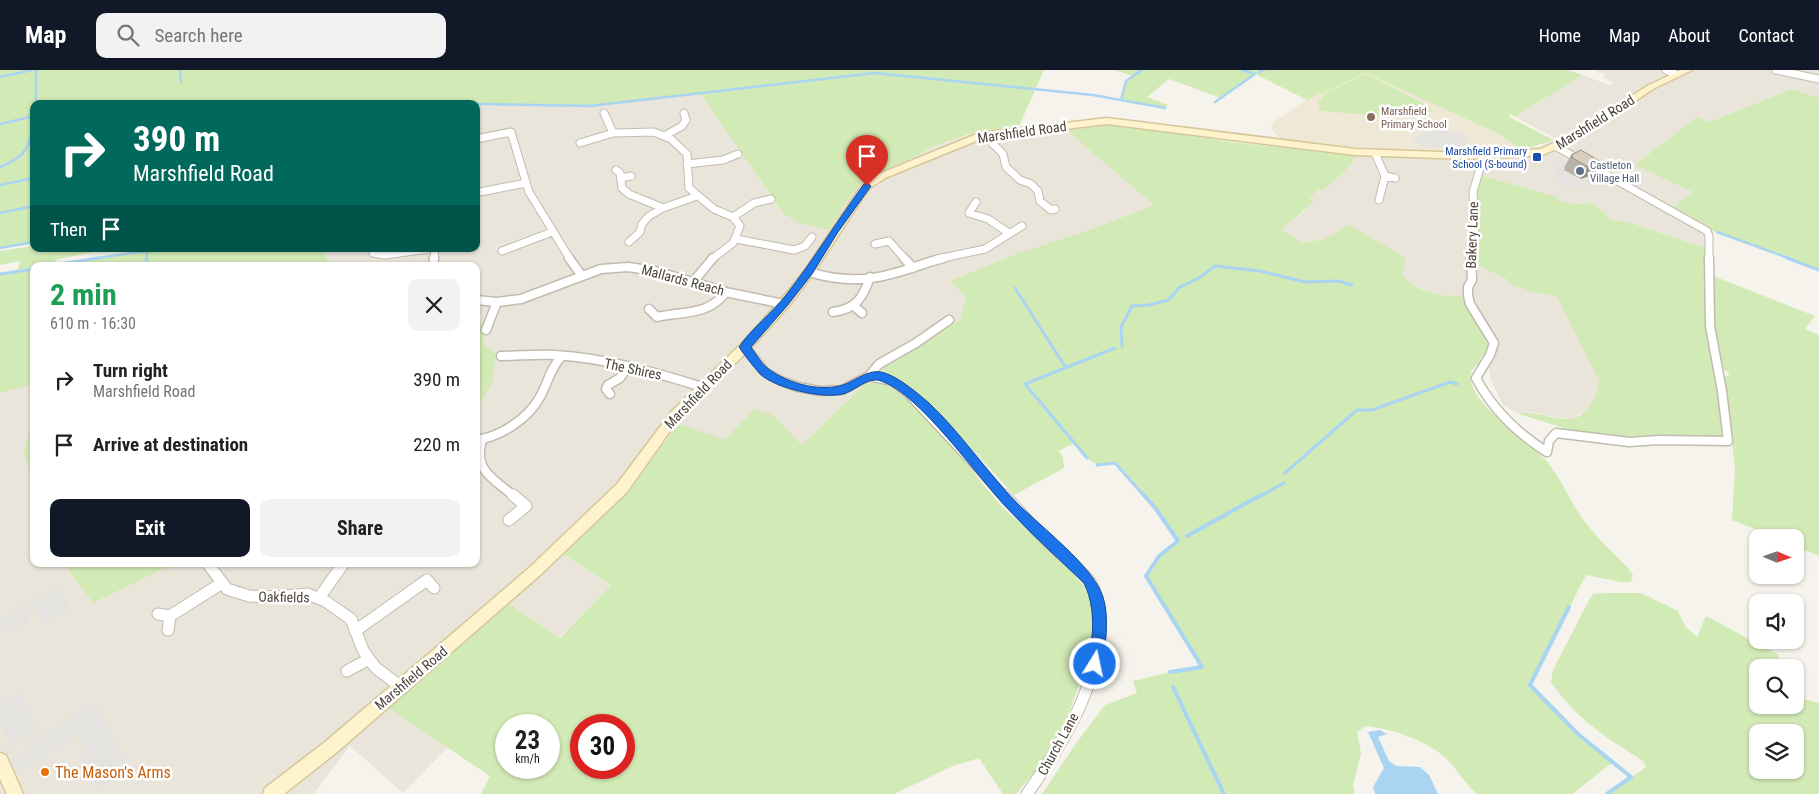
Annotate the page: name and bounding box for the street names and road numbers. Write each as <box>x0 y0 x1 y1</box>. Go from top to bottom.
street label: Marshfield Road <box>1553 91 1637 153</box>
street label: Marshfield Road <box>977 118 1067 146</box>
street label: Bakery Lane <box>1463 201 1481 269</box>
street label: Mallards Reach <box>640 261 726 299</box>
street label: The Shires <box>603 355 663 383</box>
street label: Marshfield Road <box>661 356 735 432</box>
street label: Oakfields <box>258 589 310 605</box>
street label: Marshfield Road <box>372 643 450 713</box>
street label: Church Lane <box>1034 710 1082 778</box>

